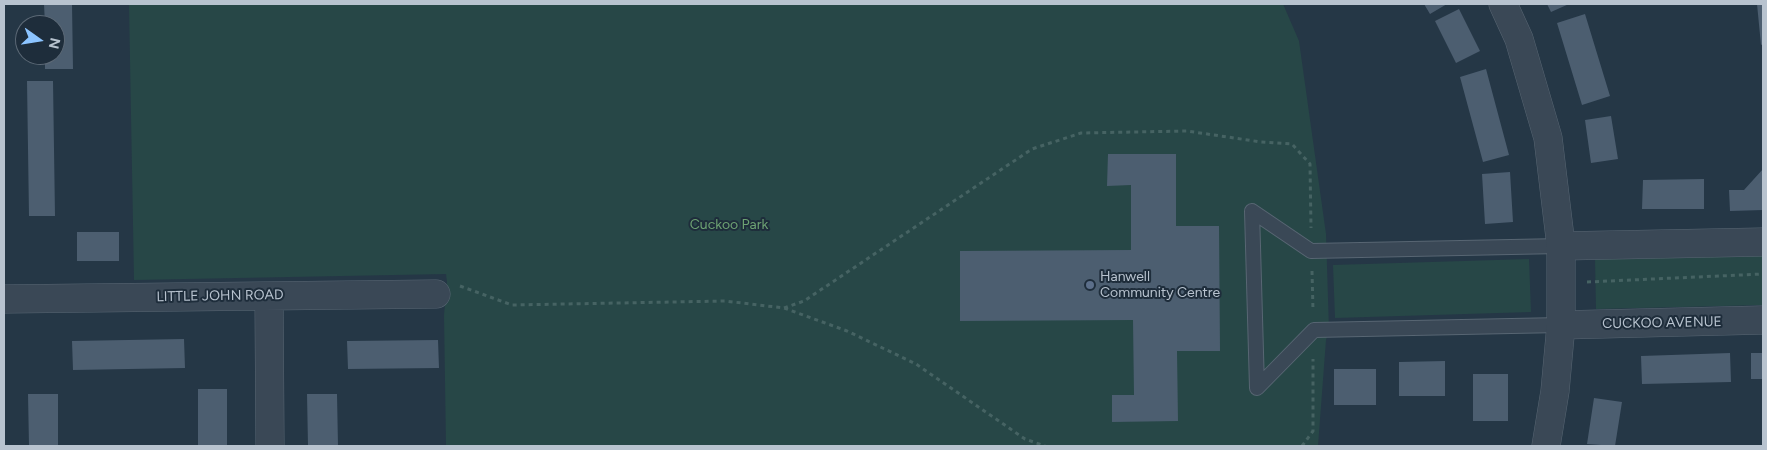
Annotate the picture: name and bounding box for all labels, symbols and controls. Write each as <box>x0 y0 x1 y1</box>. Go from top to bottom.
north arrow <box>15 15 65 65</box>
text: N <box>45 36 64 50</box>
park label: Cuckoo Park <box>690 217 768 233</box>
place label: Hanwell Community Centre <box>1100 269 1220 302</box>
marker: Hanwell Community Centre <box>1084 279 1096 291</box>
street label: LITTLE JOHN ROAD <box>156 286 284 306</box>
street label: CUCKOO AVENUE <box>1602 314 1722 332</box>

